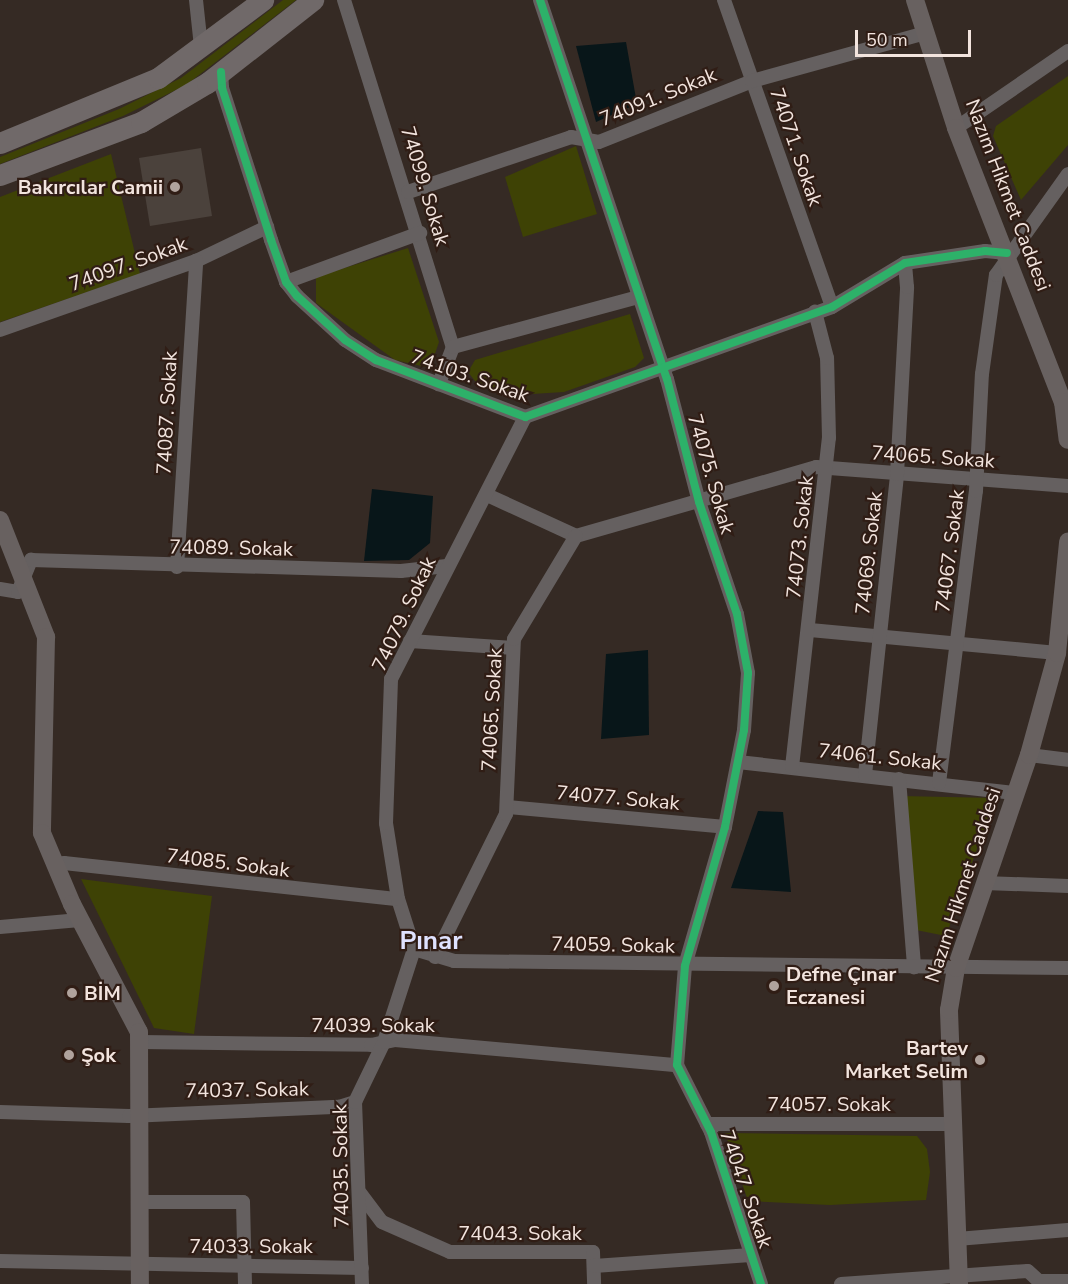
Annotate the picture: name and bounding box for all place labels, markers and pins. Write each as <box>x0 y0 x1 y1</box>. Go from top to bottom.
place label: Bakırcılar Camii <box>18 175 163 199</box>
marker: Bakırcılar Camii <box>168 180 182 194</box>
place label: Defne Çınar Eczanesi <box>786 963 896 1010</box>
marker: Defne Çınar Eczanesi <box>767 979 781 993</box>
place label: BİM <box>84 981 121 1005</box>
marker: BİM <box>65 986 79 1000</box>
place label: Bartev Market Selim <box>845 1036 968 1083</box>
place label: Şok <box>81 1043 116 1067</box>
marker: Şok <box>62 1048 76 1062</box>
marker: Bartev Market Selim <box>973 1053 987 1067</box>

